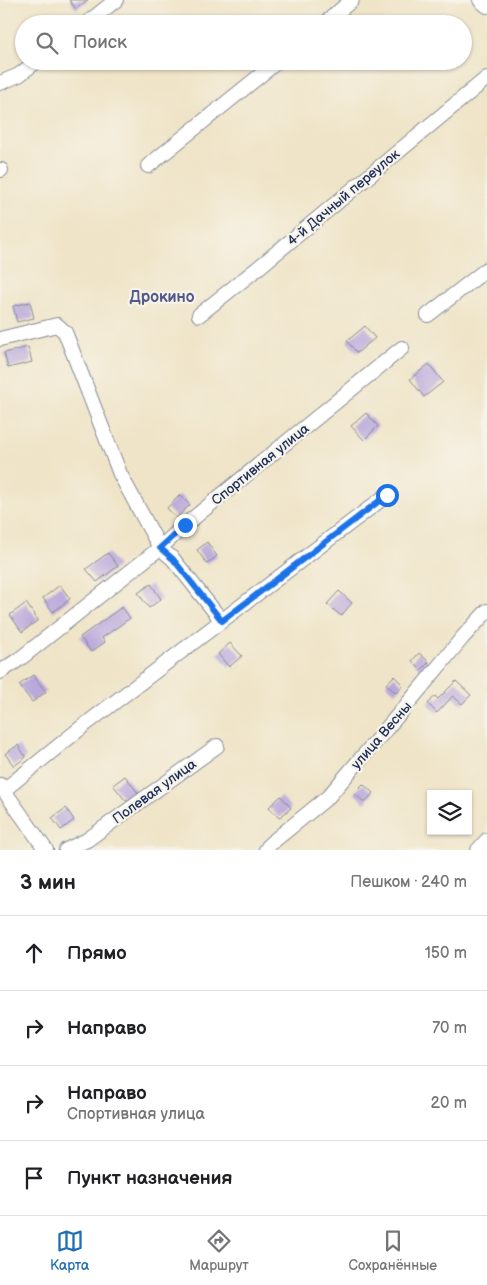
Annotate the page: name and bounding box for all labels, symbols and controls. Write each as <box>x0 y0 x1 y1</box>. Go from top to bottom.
search box <box>15 15 472 70</box>
icon: search <box>33 29 61 57</box>
text: Поиск <box>73 31 127 54</box>
street label: 4-й Дачный переулок <box>284 145 403 249</box>
district label: Дрокино <box>129 288 195 307</box>
street label: Спортивная улица <box>208 419 313 509</box>
route start <box>376 484 399 507</box>
route end <box>174 514 197 537</box>
street label: улица Весны <box>347 698 415 773</box>
street label: Полевая улица <box>109 755 200 827</box>
map controls <box>427 790 472 835</box>
button: layers <box>427 790 472 835</box>
text: 3 мин <box>20 870 76 895</box>
text: Пешком · 240 m <box>350 873 467 892</box>
icon: ahead <box>20 939 48 967</box>
text: Прямо <box>67 942 127 965</box>
text: 150 m <box>425 944 467 963</box>
icon: right <box>20 1014 48 1042</box>
text: Направо <box>67 1017 147 1040</box>
text: 70 m <box>432 1019 467 1038</box>
text: Направо <box>67 1082 147 1105</box>
icon: right <box>20 1089 48 1117</box>
text: 20 m <box>431 1094 467 1113</box>
text: Спортивная улица <box>67 1105 205 1124</box>
icon: arrive <box>20 1164 48 1192</box>
text: Пункт назначения <box>67 1167 232 1190</box>
tab: Карта <box>50 1227 89 1274</box>
tab: Маршрут <box>189 1227 249 1274</box>
tab: Сохранённые <box>349 1227 437 1274</box>

